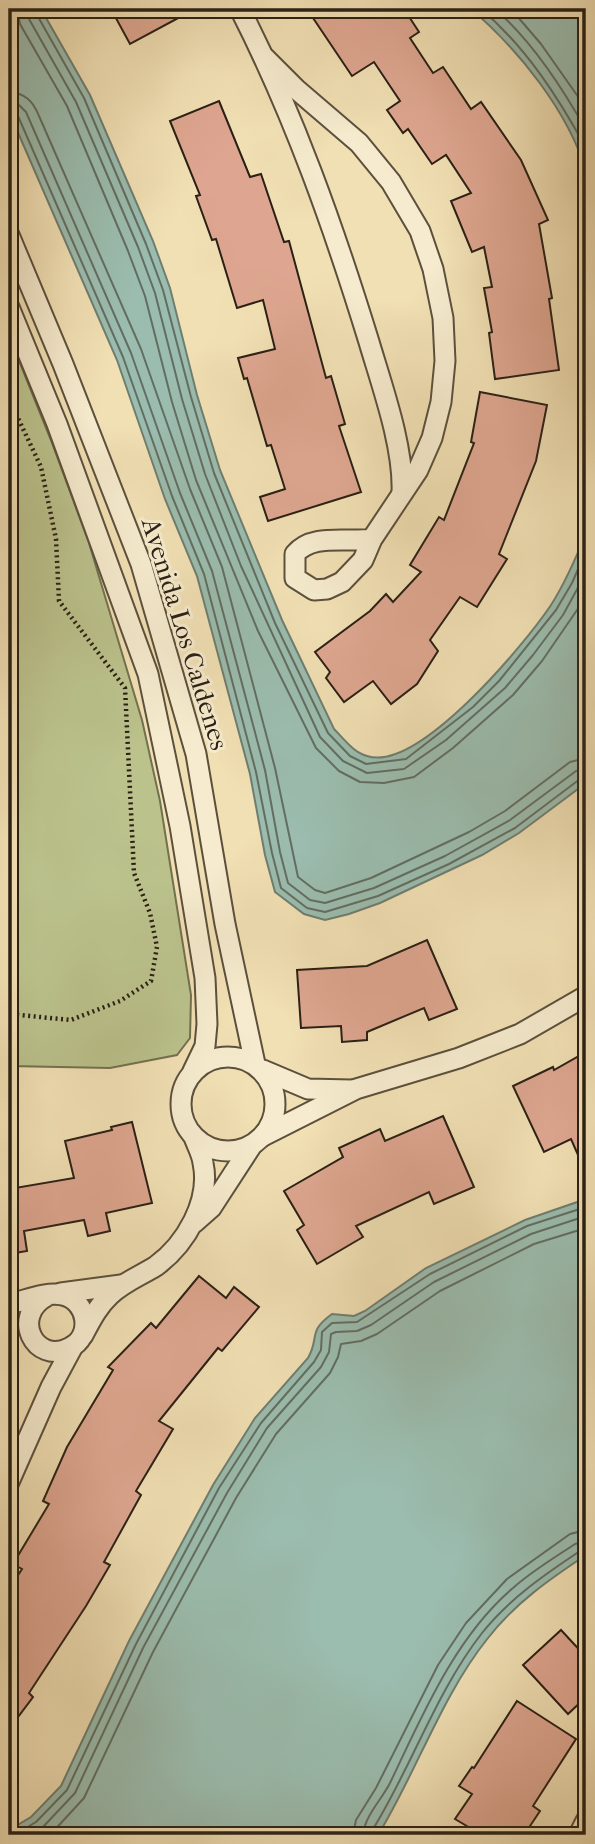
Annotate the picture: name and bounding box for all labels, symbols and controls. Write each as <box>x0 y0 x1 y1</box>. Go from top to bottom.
street label: Avenida Los Caldenes <box>135 513 235 754</box>

